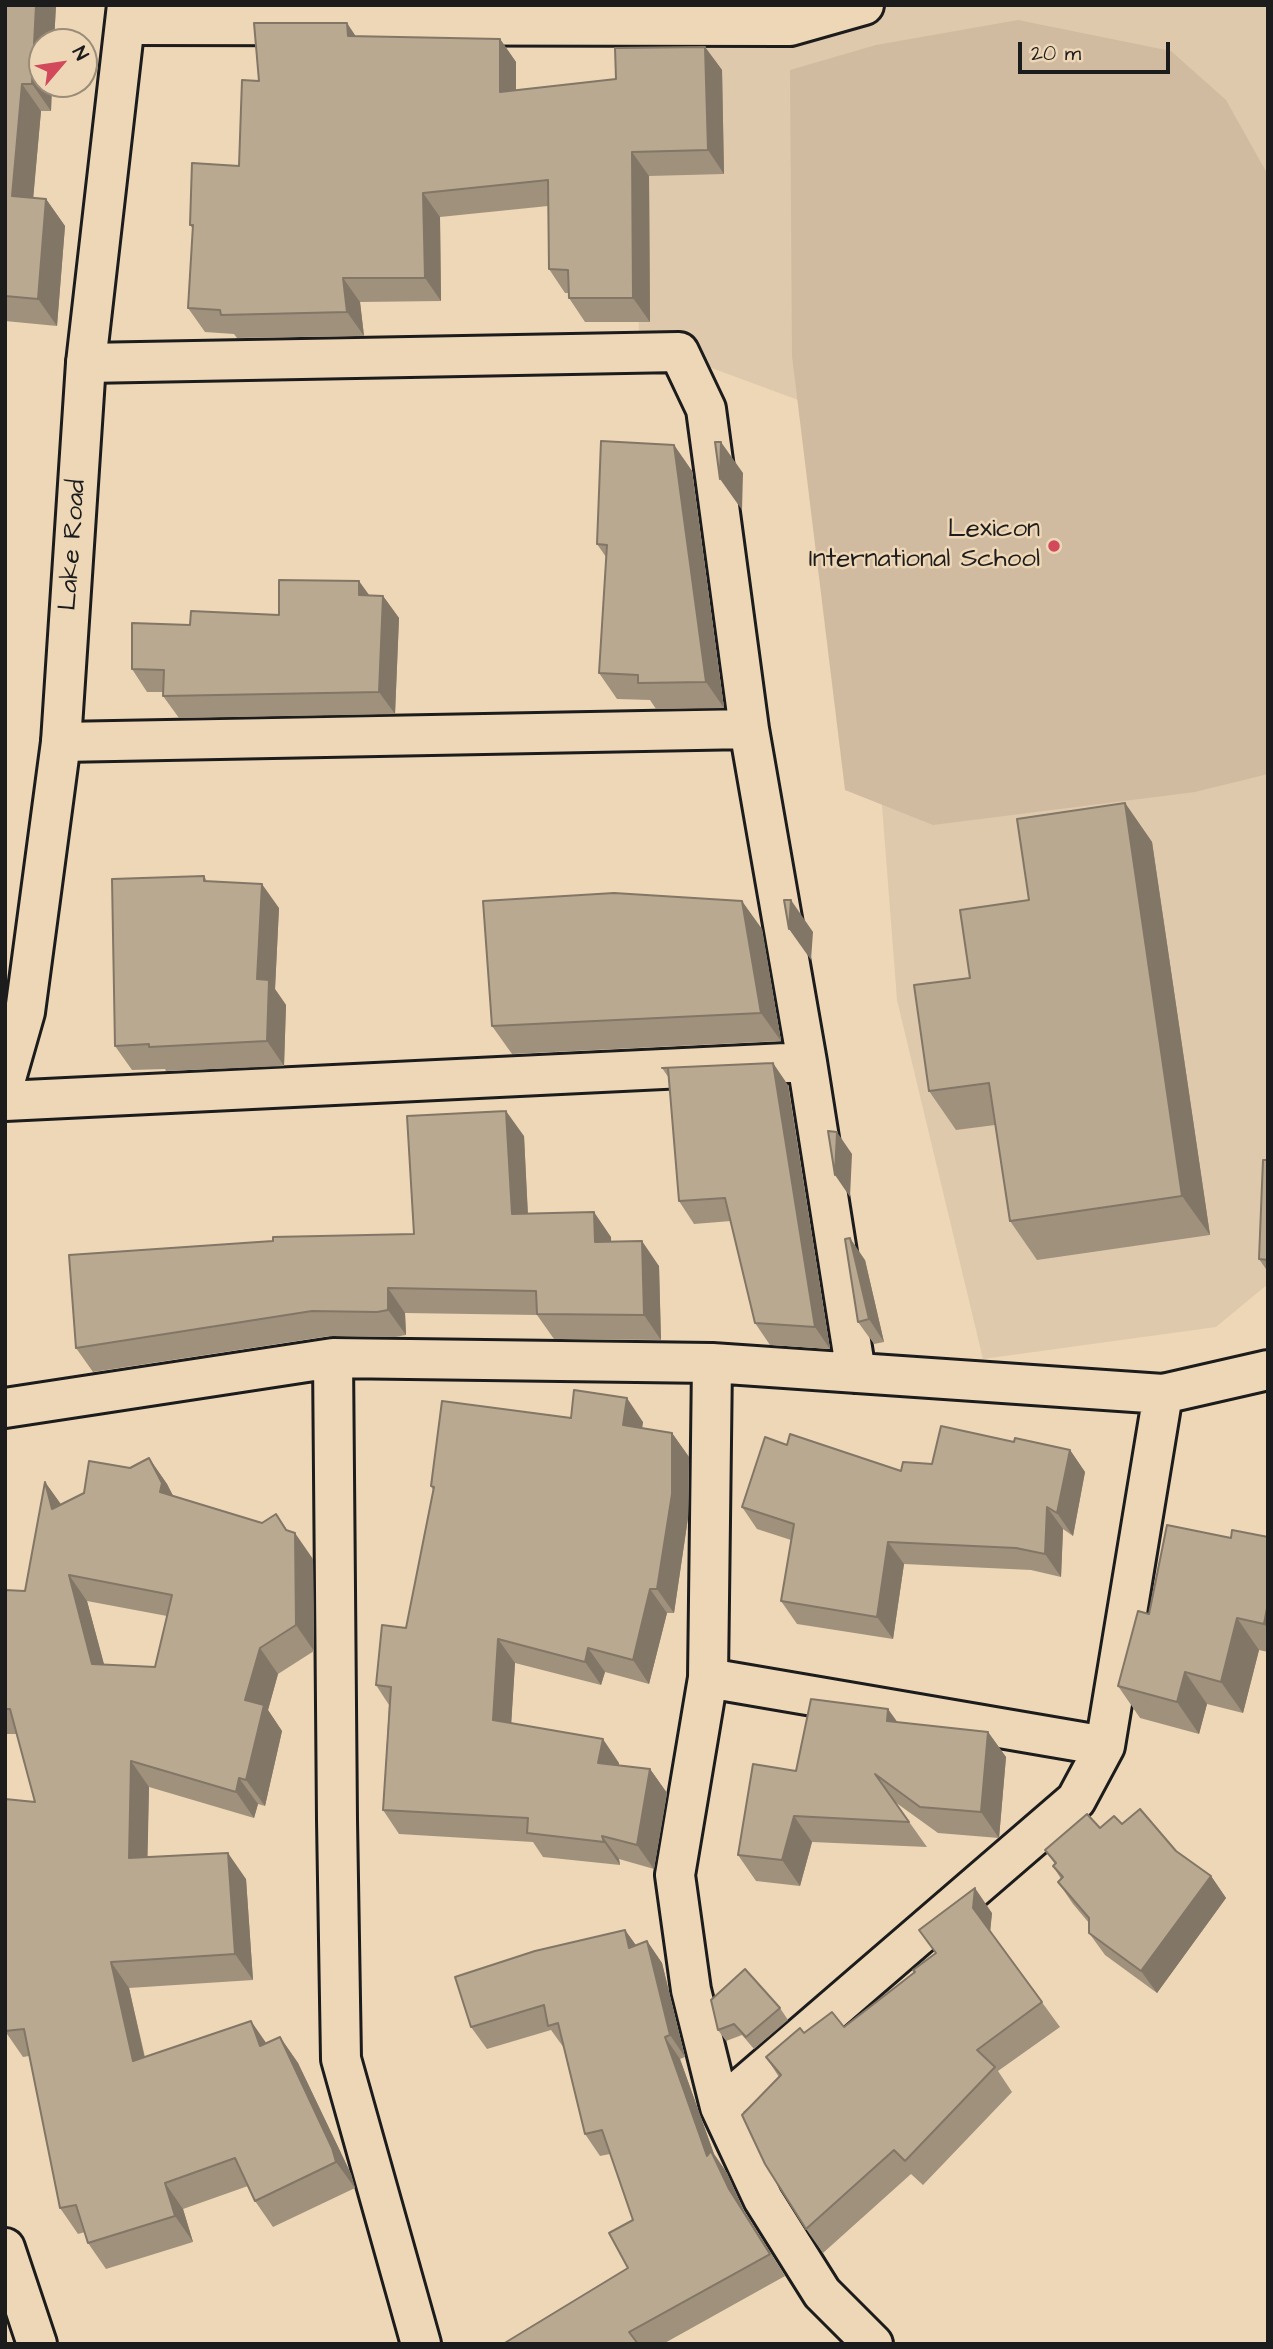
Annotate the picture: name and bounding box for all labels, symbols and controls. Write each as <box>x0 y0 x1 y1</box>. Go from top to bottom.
north arrow <box>28 28 98 98</box>
scale bar <box>1021 28 1173 72</box>
text: 20 m <box>1031 39 1081 68</box>
text: N <box>65 42 95 65</box>
street label: Lake Road <box>54 478 94 612</box>
place label: Lexicon International School <box>809 515 1040 576</box>
marker: Lexicon International School <box>1046 538 1062 554</box>

